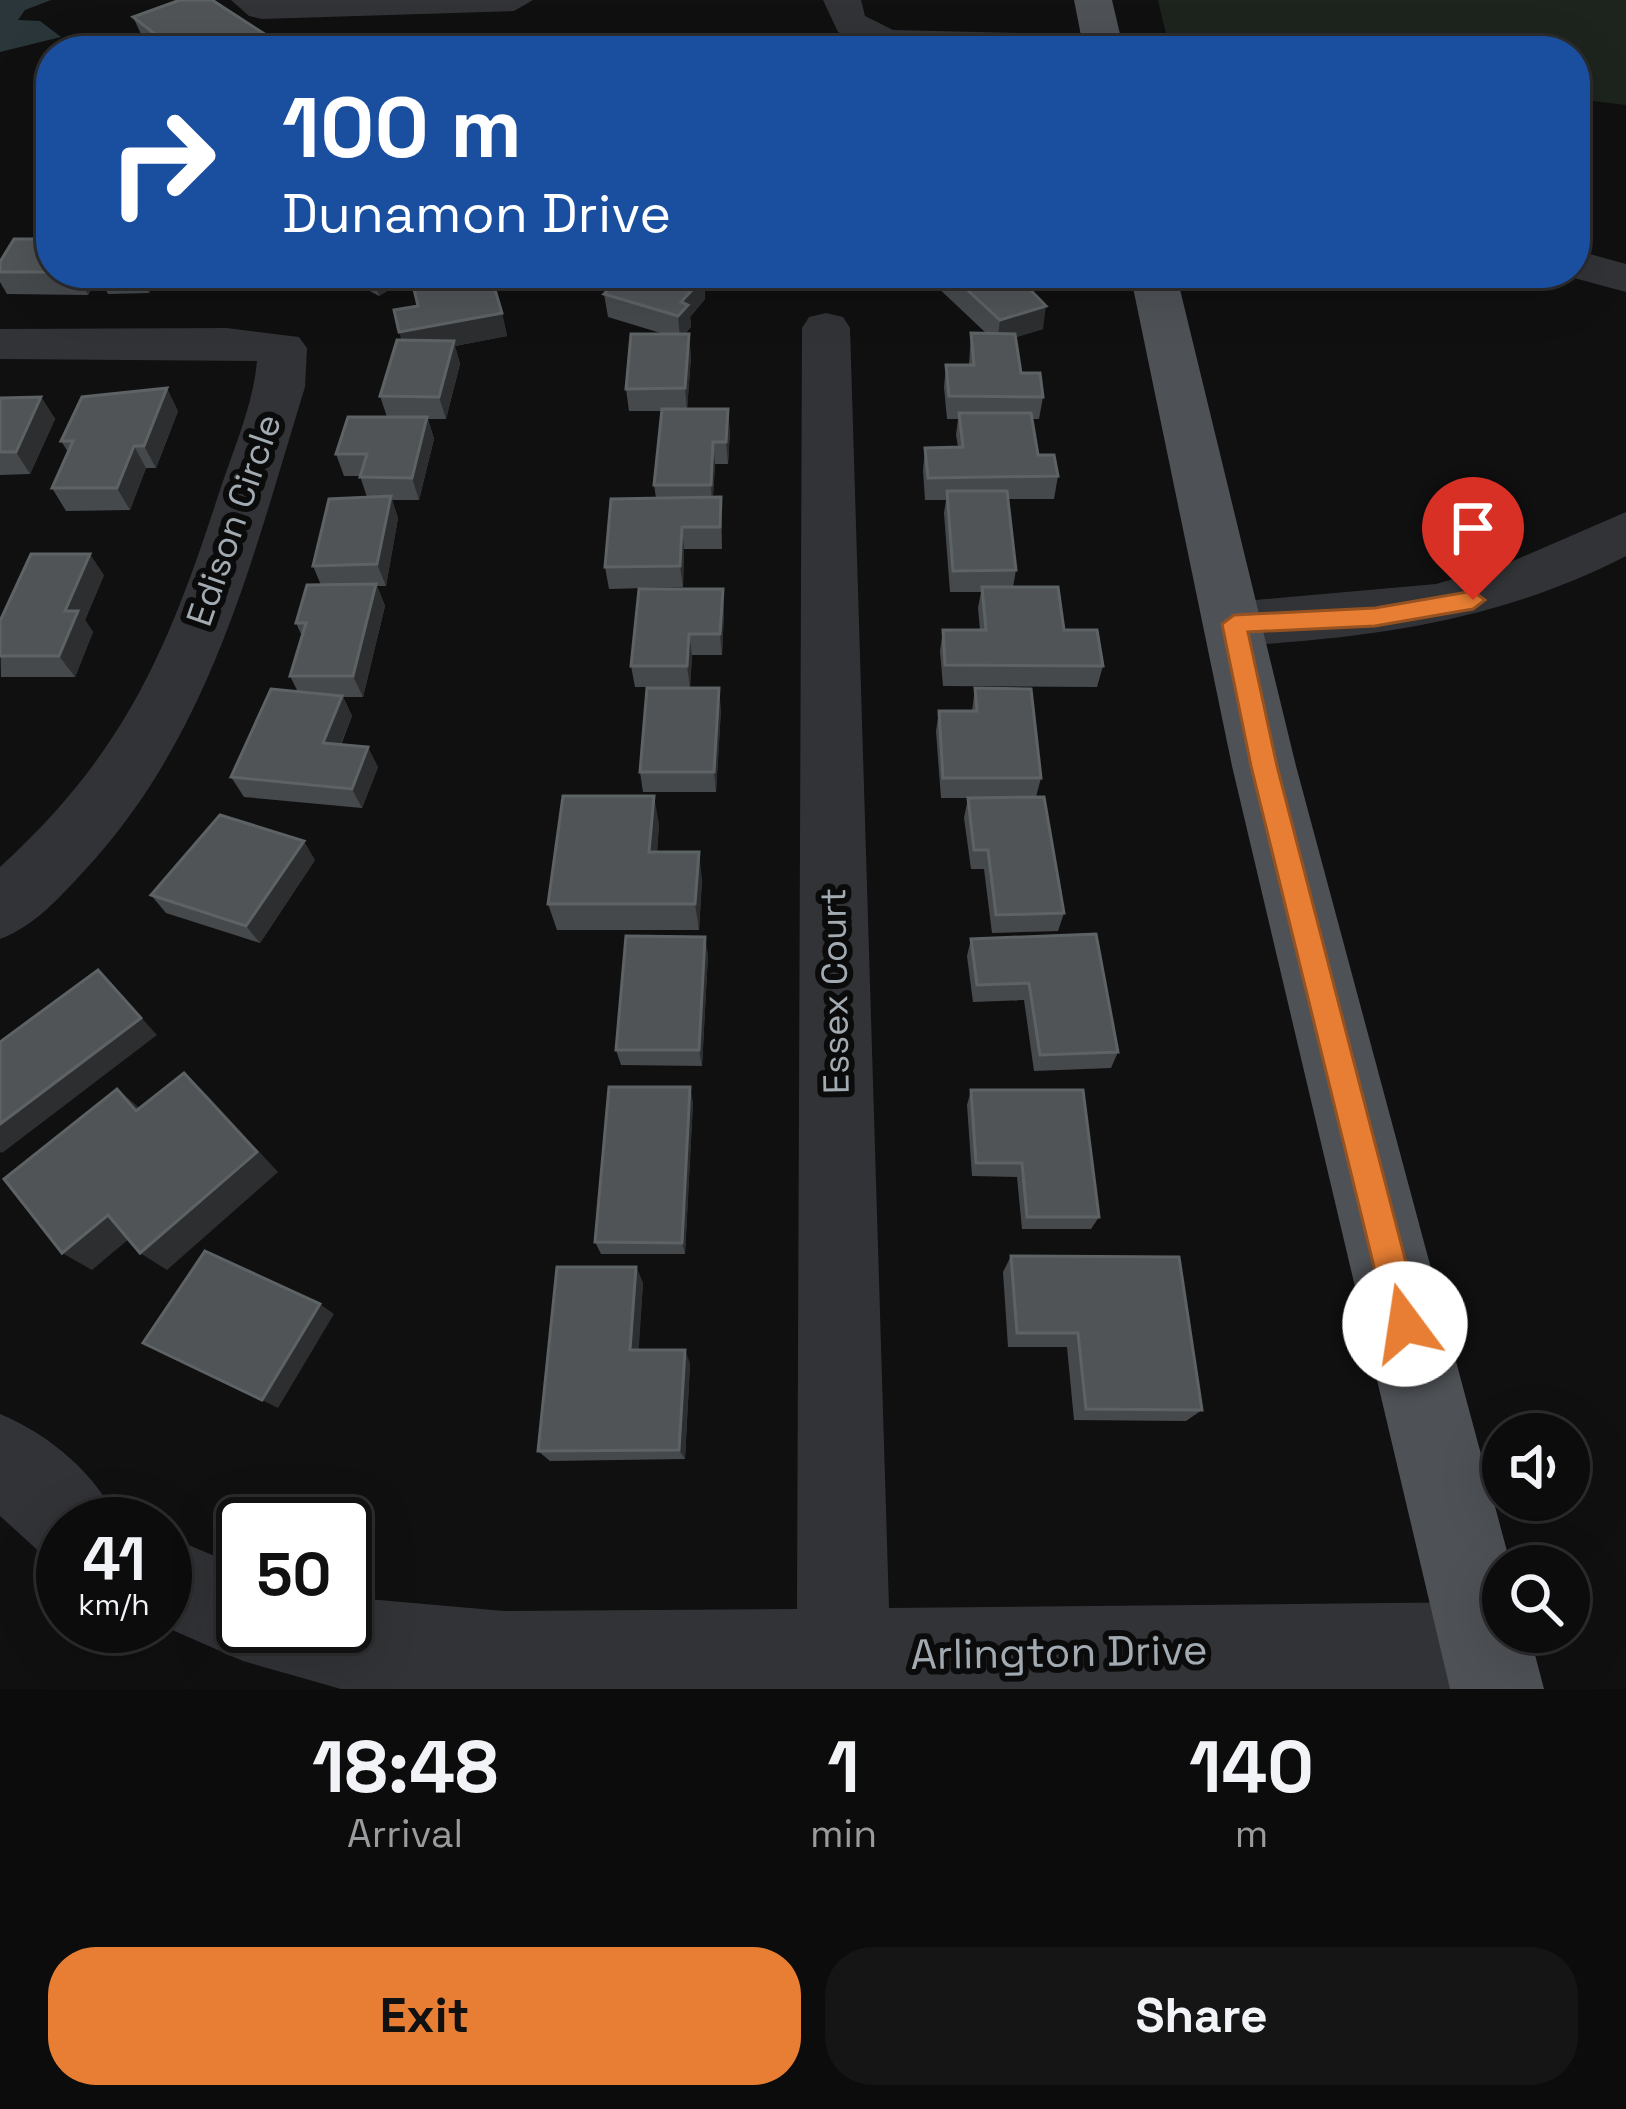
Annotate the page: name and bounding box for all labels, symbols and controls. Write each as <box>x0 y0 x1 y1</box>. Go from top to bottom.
text: 100 m <box>282 74 522 182</box>
icon: right <box>84 84 240 240</box>
text: Dunamon Drive <box>282 179 671 248</box>
street label: Edison Circle <box>176 408 292 632</box>
pin <box>1422 477 1524 600</box>
icon: arrive <box>1440 495 1506 561</box>
street label: Essex Court <box>810 887 860 1095</box>
position arrow <box>1342 1261 1468 1387</box>
map controls <box>1482 1413 1590 1653</box>
button: sound <box>1482 1413 1590 1521</box>
speed limit sign: 50 <box>216 1497 372 1653</box>
text: 41 <box>83 1521 146 1598</box>
button: search <box>1482 1545 1590 1653</box>
text: km/h <box>78 1585 150 1624</box>
street label: Arlington Drive <box>910 1623 1208 1681</box>
text: 18:48 <box>312 1721 498 1813</box>
text: 1 <box>827 1721 860 1813</box>
text: 140 <box>1189 1721 1314 1813</box>
text: Arrival <box>347 1809 463 1858</box>
text: min <box>810 1809 877 1858</box>
text: m <box>1235 1809 1268 1858</box>
button: Exit <box>48 1947 801 2085</box>
button: Share <box>825 1947 1578 2085</box>

